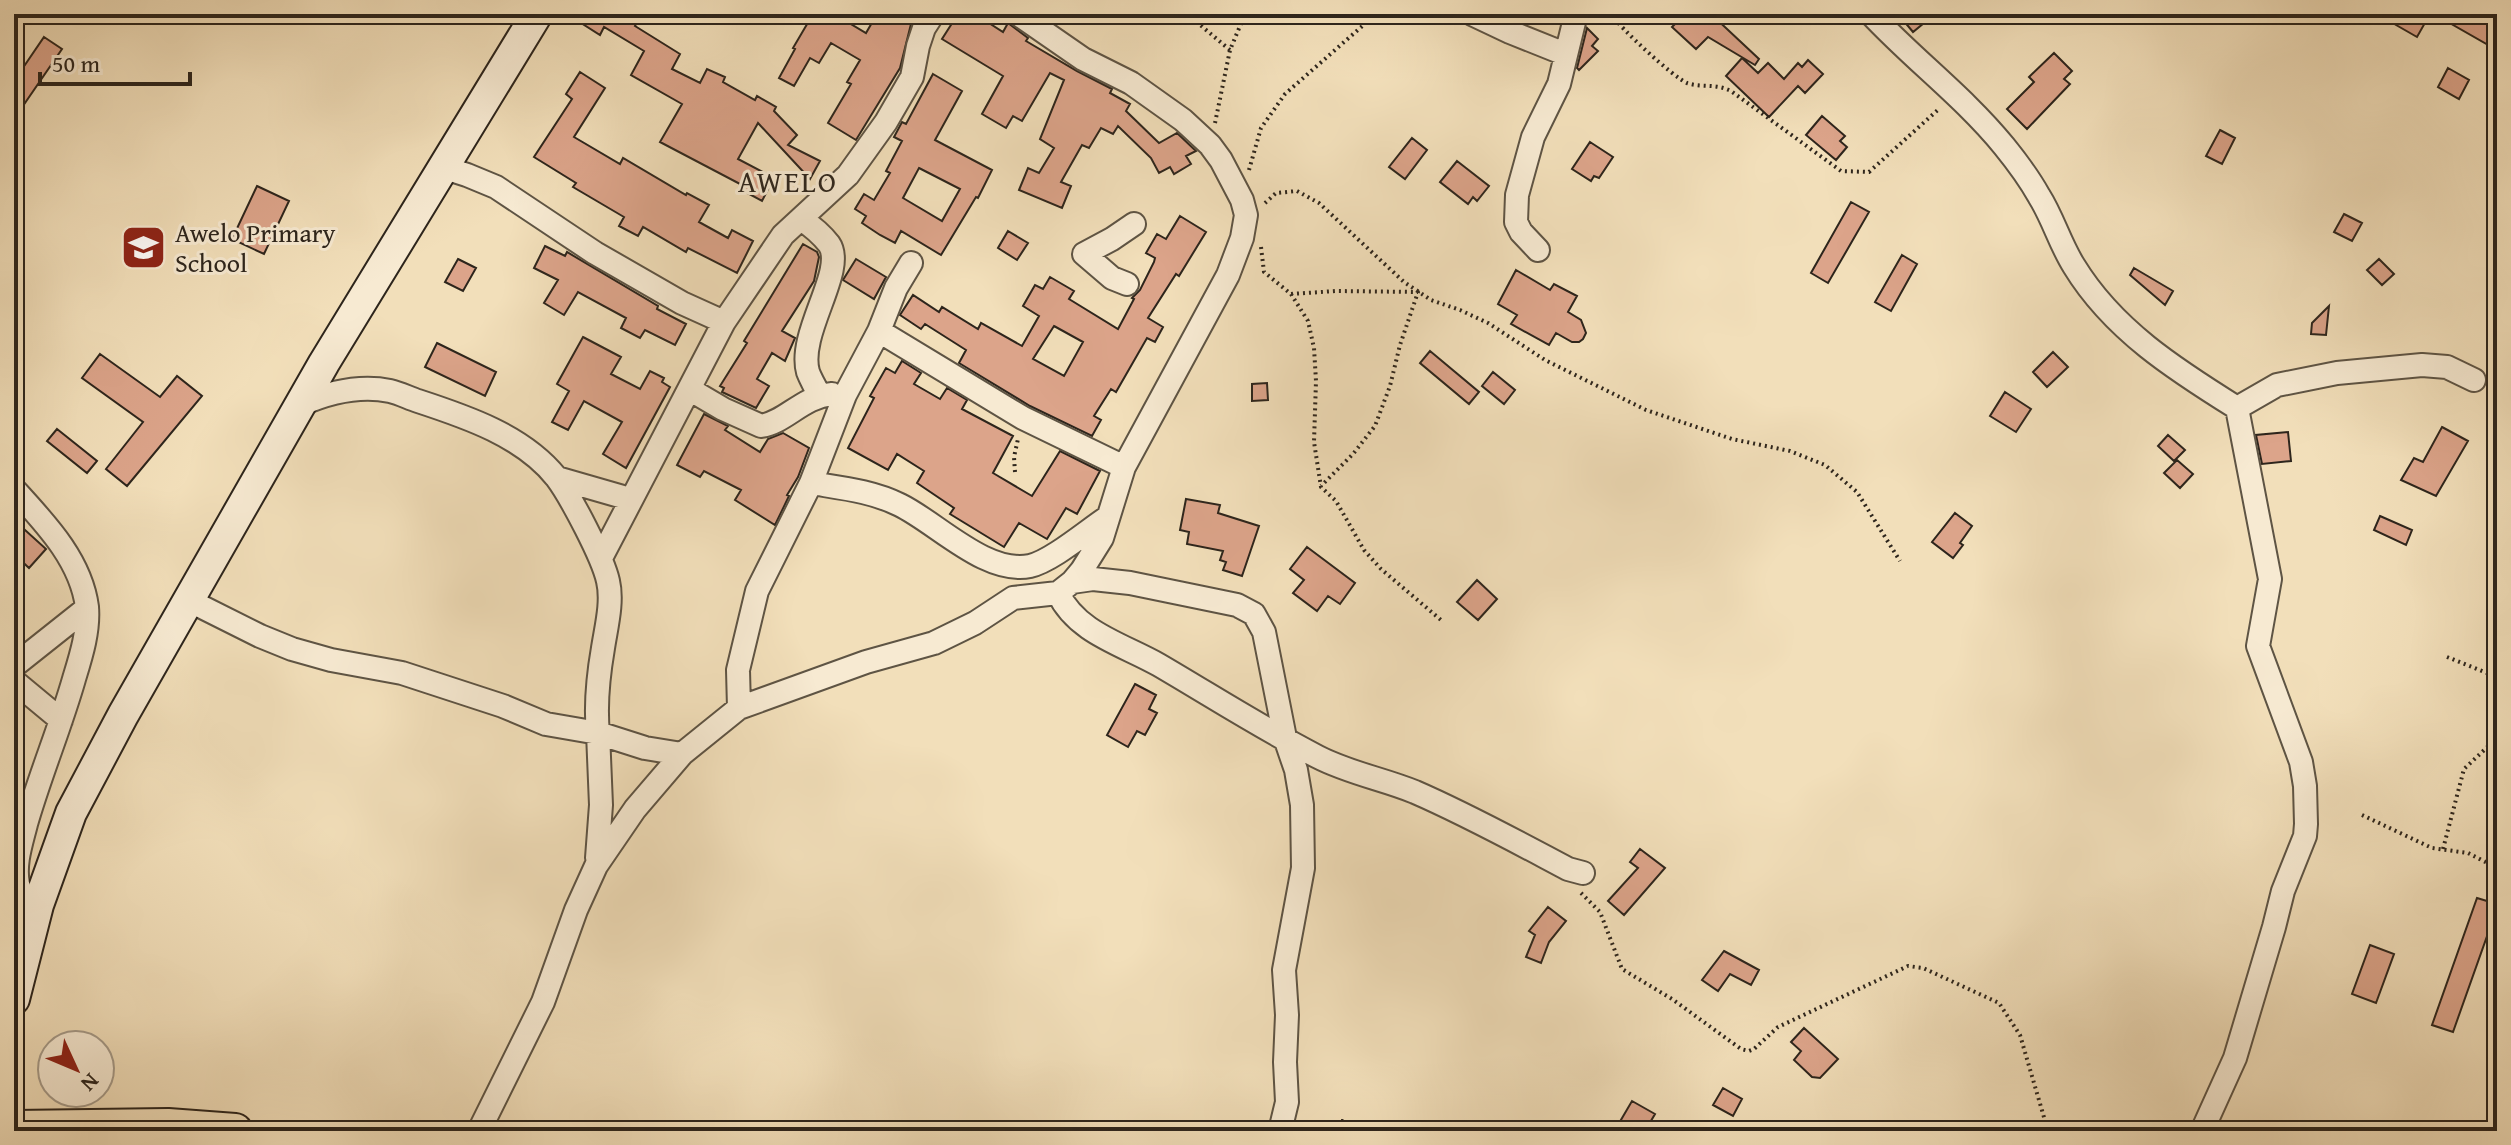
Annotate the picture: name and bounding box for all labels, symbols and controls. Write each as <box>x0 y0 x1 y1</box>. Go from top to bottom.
scale bar <box>40 36 190 86</box>
text: 50 m <box>52 46 100 81</box>
district label: AWELO <box>738 159 838 203</box>
place label: Awelo Primary School <box>175 213 335 282</box>
school or university icon: Awelo Primary School <box>120 223 168 271</box>
north arrow <box>36 1029 116 1109</box>
text: N <box>74 1066 107 1100</box>

